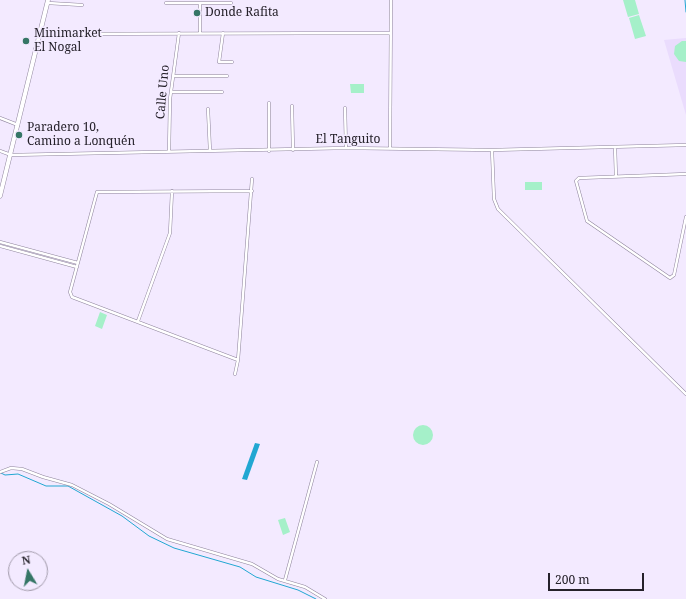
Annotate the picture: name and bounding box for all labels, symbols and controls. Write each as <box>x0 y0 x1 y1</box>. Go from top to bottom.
place label: Donde Rafita <box>205 6 279 20</box>
marker: Donde Rafita <box>192 8 202 18</box>
place label: Minimarket El Nogal <box>34 27 102 55</box>
marker: Minimarket El Nogal <box>21 36 31 46</box>
street label: Calle Uno <box>153 64 173 120</box>
place label: Paradero 10, Camino a Lonquén <box>27 121 135 149</box>
marker: Paradero 10, Camino a Lonquén <box>14 130 24 140</box>
street label: El Tanguito <box>316 133 380 147</box>
north arrow <box>8 551 48 591</box>
text: N <box>20 552 32 568</box>
scale bar <box>550 565 646 591</box>
text: 200 m <box>555 571 590 588</box>

